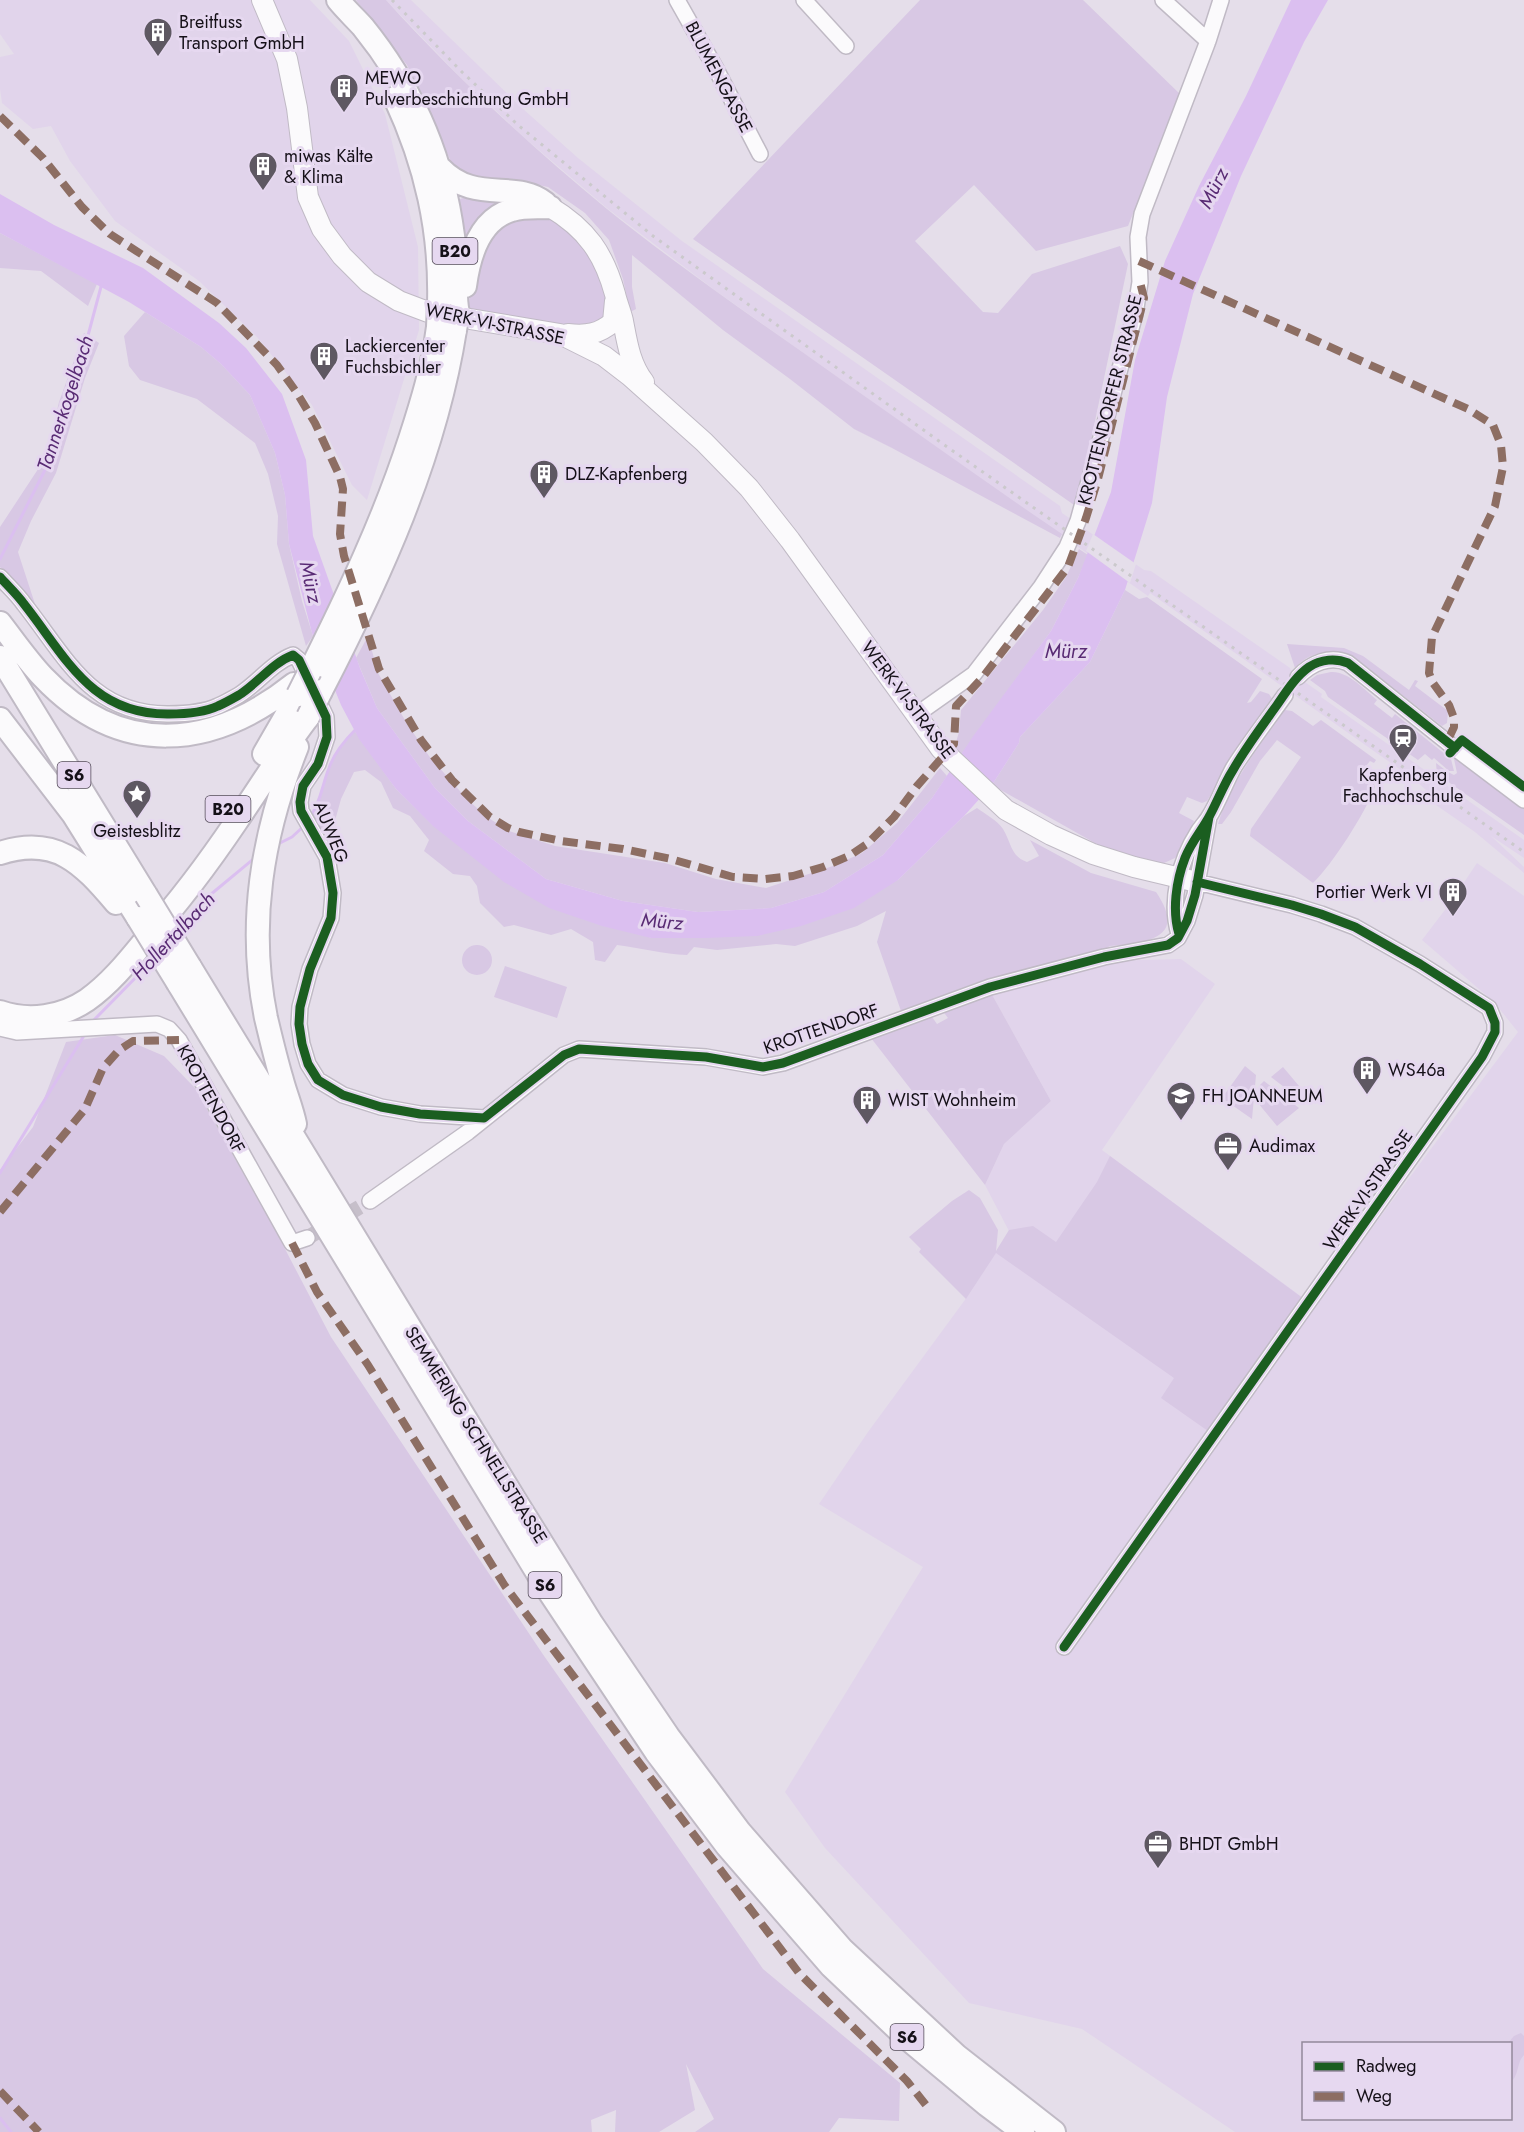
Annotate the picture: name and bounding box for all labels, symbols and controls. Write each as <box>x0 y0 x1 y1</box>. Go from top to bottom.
place label: Breitfuss Transport GmbH <box>179 9 305 56</box>
building icon: Breitfuss Transport GmbH <box>142 16 174 58</box>
street label: BLUMENGASSE <box>679 17 759 137</box>
place label: MEWO Pulverbeschichtung GmbH <box>365 65 569 112</box>
building icon: MEWO Pulverbeschichtung GmbH <box>328 72 360 114</box>
place label: miwas Kälte & Klima <box>284 143 373 190</box>
building icon: miwas Kälte & Klima <box>247 150 279 192</box>
water label: Mürz <box>1191 162 1236 214</box>
road number: B20 <box>432 238 478 264</box>
street label: KROTTENDORFER STRASSE <box>1071 292 1149 508</box>
street label: WERK-VI-STRASSE <box>423 297 567 351</box>
water label: Tannerkogelbach <box>30 332 101 475</box>
place label: Lackiercenter Fuchsbichler <box>345 333 446 380</box>
building icon: Lackiercenter Fuchsbichler <box>308 340 340 382</box>
building icon: DLZ-Kapfenberg <box>528 458 560 500</box>
place label: DLZ-Kapfenberg <box>565 461 688 487</box>
water label: Mürz <box>292 558 330 607</box>
street label: WERK-VI-STRASSE <box>855 636 961 764</box>
water label: Mürz <box>1045 637 1088 666</box>
station icon: Kapfenberg Fachhochschule <box>1387 722 1419 764</box>
road number: S6 <box>58 762 90 788</box>
place label: Kapfenberg Fachhochschule <box>1343 762 1463 809</box>
place icon: Geistesblitz <box>121 778 153 820</box>
road number: B20 <box>206 796 250 822</box>
street label: AUWEG <box>307 797 355 867</box>
place label: Geistesblitz <box>93 818 182 844</box>
building icon: Portier Werk VI <box>1437 876 1469 918</box>
place label: Portier Werk VI <box>1315 879 1432 905</box>
water label: Hollertalbach <box>125 886 222 987</box>
water label: Mürz <box>640 905 685 938</box>
street label: KROTTENDORF <box>760 997 882 1061</box>
street label: KROTTENDORF <box>170 1040 252 1158</box>
building icon: WS46a <box>1351 1054 1383 1096</box>
place label: WS46a <box>1388 1057 1445 1083</box>
school or university icon: FH JOANNEUM <box>1165 1080 1197 1122</box>
place label: FH JOANNEUM <box>1202 1083 1323 1109</box>
building icon: WIST Wohnheim <box>851 1084 883 1126</box>
place label: WIST Wohnheim <box>888 1087 1016 1113</box>
street label: WERK-VI-STRASSE <box>1317 1125 1419 1255</box>
office icon: Audimax <box>1212 1130 1244 1172</box>
place label: Audimax <box>1249 1133 1316 1159</box>
street label: SEMMERING SCHNELLSTRASSE <box>398 1321 554 1549</box>
road number: S6 <box>528 1572 562 1598</box>
office icon: BHDT GmbH <box>1142 1828 1174 1870</box>
place label: BHDT GmbH <box>1179 1831 1279 1857</box>
road number: S6 <box>890 2024 924 2050</box>
legend <box>1302 2042 1512 2120</box>
text: Radweg <box>1356 2053 1417 2079</box>
text: Weg <box>1356 2083 1392 2109</box>

